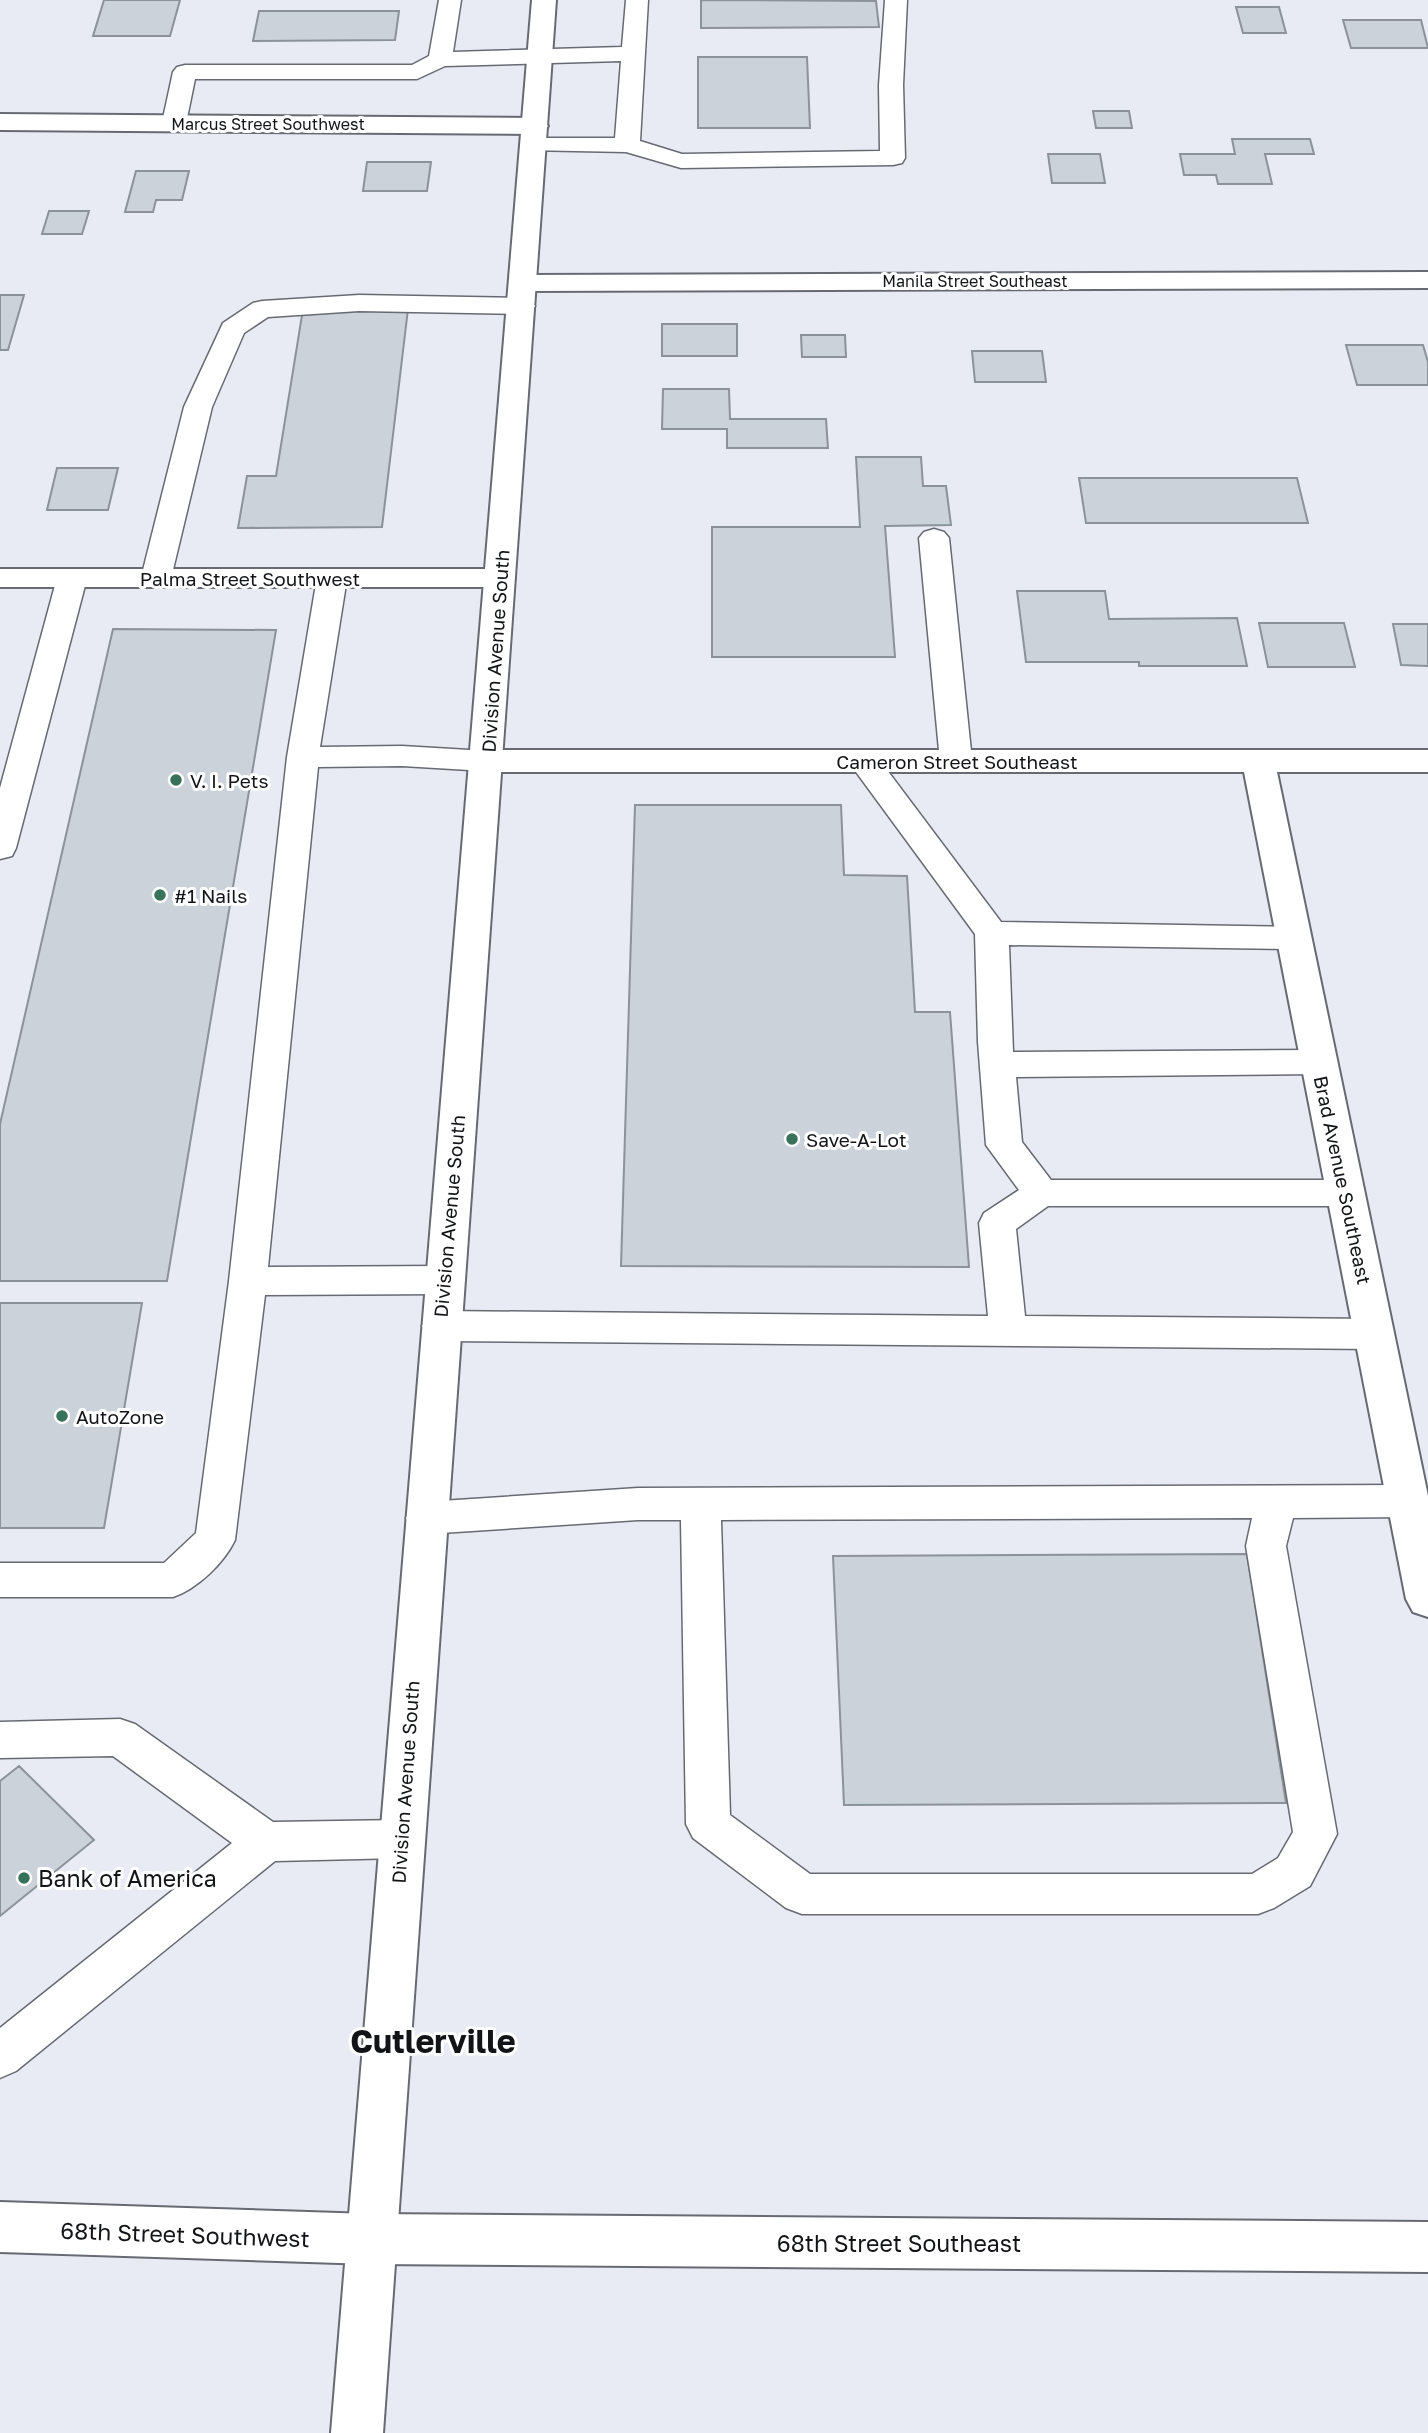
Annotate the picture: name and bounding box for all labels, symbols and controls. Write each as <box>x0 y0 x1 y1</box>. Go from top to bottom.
street label: Marcus Street Southwest <box>171 114 365 134</box>
street label: Manila Street Southeast <box>882 271 1068 291</box>
street label: Division Avenue South <box>476 549 514 753</box>
street label: Palma Street Southwest <box>140 567 360 590</box>
street label: Cameron Street Southeast <box>836 750 1078 773</box>
place label: V. I. Pets <box>190 769 268 792</box>
marker: V. I. Pets <box>168 772 184 788</box>
place label: #1 Nails <box>174 884 247 907</box>
marker: #1 Nails <box>152 887 168 903</box>
street label: Brad Avenue Southeast <box>1310 1074 1376 1286</box>
street label: Division Avenue South <box>429 1114 469 1318</box>
place label: Save-A-Lot <box>806 1128 907 1151</box>
marker: Save-A-Lot <box>784 1131 800 1147</box>
place label: AutoZone <box>76 1405 164 1428</box>
marker: AutoZone <box>54 1408 70 1424</box>
street label: Division Avenue South <box>386 1680 424 1884</box>
place label: Bank of America <box>38 1864 217 1892</box>
marker: Bank of America <box>16 1870 32 1886</box>
district label: Cutlerville <box>350 2022 516 2060</box>
street label: 68th Street Southwest <box>60 2216 310 2252</box>
street label: 68th Street Southeast <box>777 2229 1021 2257</box>

